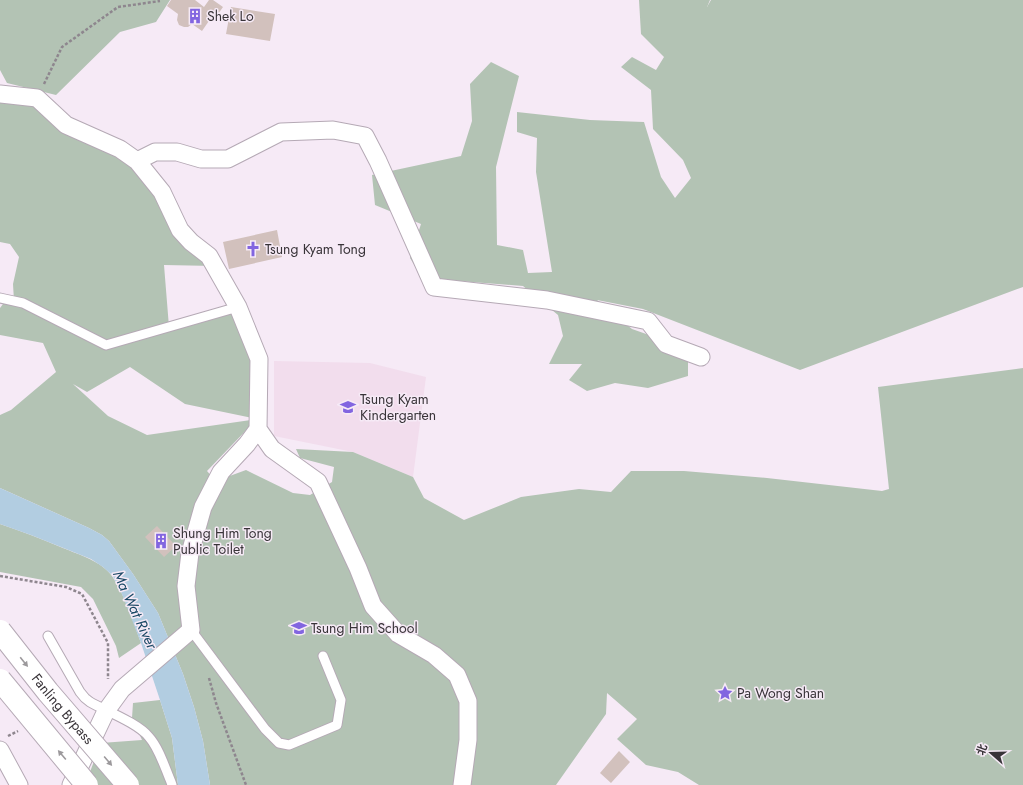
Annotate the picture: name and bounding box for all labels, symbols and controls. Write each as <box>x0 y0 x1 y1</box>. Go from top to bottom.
place label: Shek Lo <box>207 6 254 26</box>
building icon: Shek Lo <box>186 7 204 25</box>
place label: Tsung Kyam Tong <box>265 239 366 259</box>
church icon: Tsung Kyam Tong <box>244 240 262 258</box>
place label: Tsung Kyam Kindergarten <box>360 389 436 425</box>
school or university icon: Tsung Kyam Kindergarten <box>339 398 357 416</box>
place label: Shung Him Tong Public Toilet <box>173 523 272 559</box>
building icon: Shung Him Tong Public Toilet <box>152 532 170 550</box>
water label: Ma Wat River <box>107 567 163 654</box>
place label: Tsung Him School <box>311 618 418 638</box>
school or university icon: Tsung Him School <box>290 619 308 637</box>
one-way arrow <box>20 656 29 667</box>
street label: Fanling Bypass <box>27 669 99 749</box>
place label: Pa Wong Shan <box>737 683 824 703</box>
place icon: Pa Wong Shan <box>716 684 734 702</box>
north arrow <box>971 733 1011 773</box>
text: 北 <box>972 742 991 757</box>
one-way arrow <box>58 750 67 760</box>
one-way arrow <box>103 756 112 767</box>

